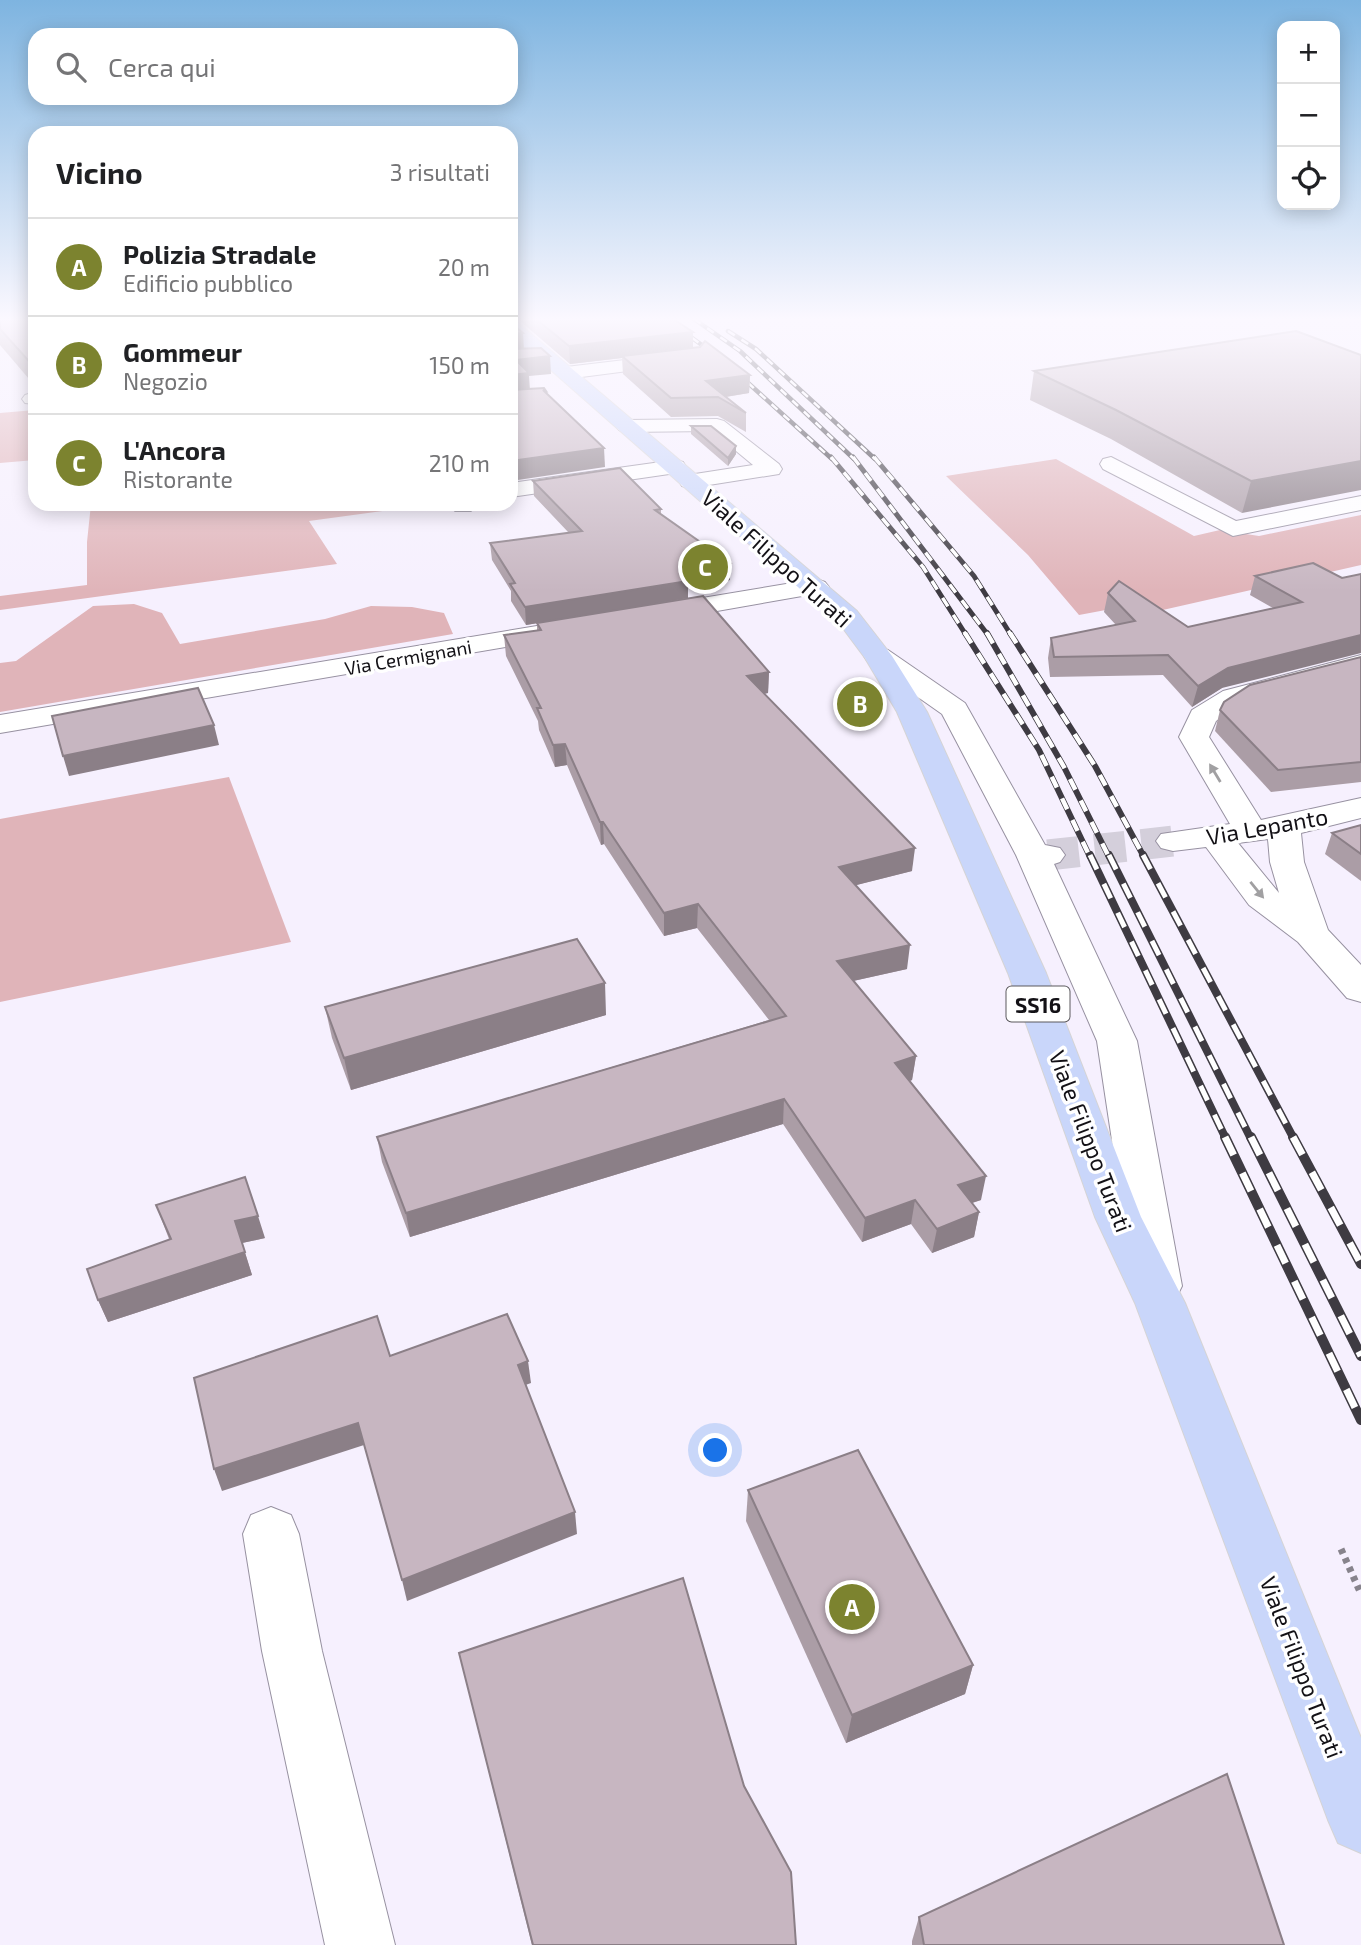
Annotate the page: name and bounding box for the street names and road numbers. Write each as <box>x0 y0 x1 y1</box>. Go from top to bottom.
street label: Viale Filippo Turati <box>696 483 858 633</box>
street label: Via Cermignani <box>343 634 473 680</box>
street label: Via Lepanto <box>1204 802 1330 850</box>
road number: SS16 <box>1006 986 1070 1021</box>
street label: Viale Filippo Turati <box>1043 1046 1139 1236</box>
street label: Viale Filippo Turati <box>1254 1572 1350 1762</box>

